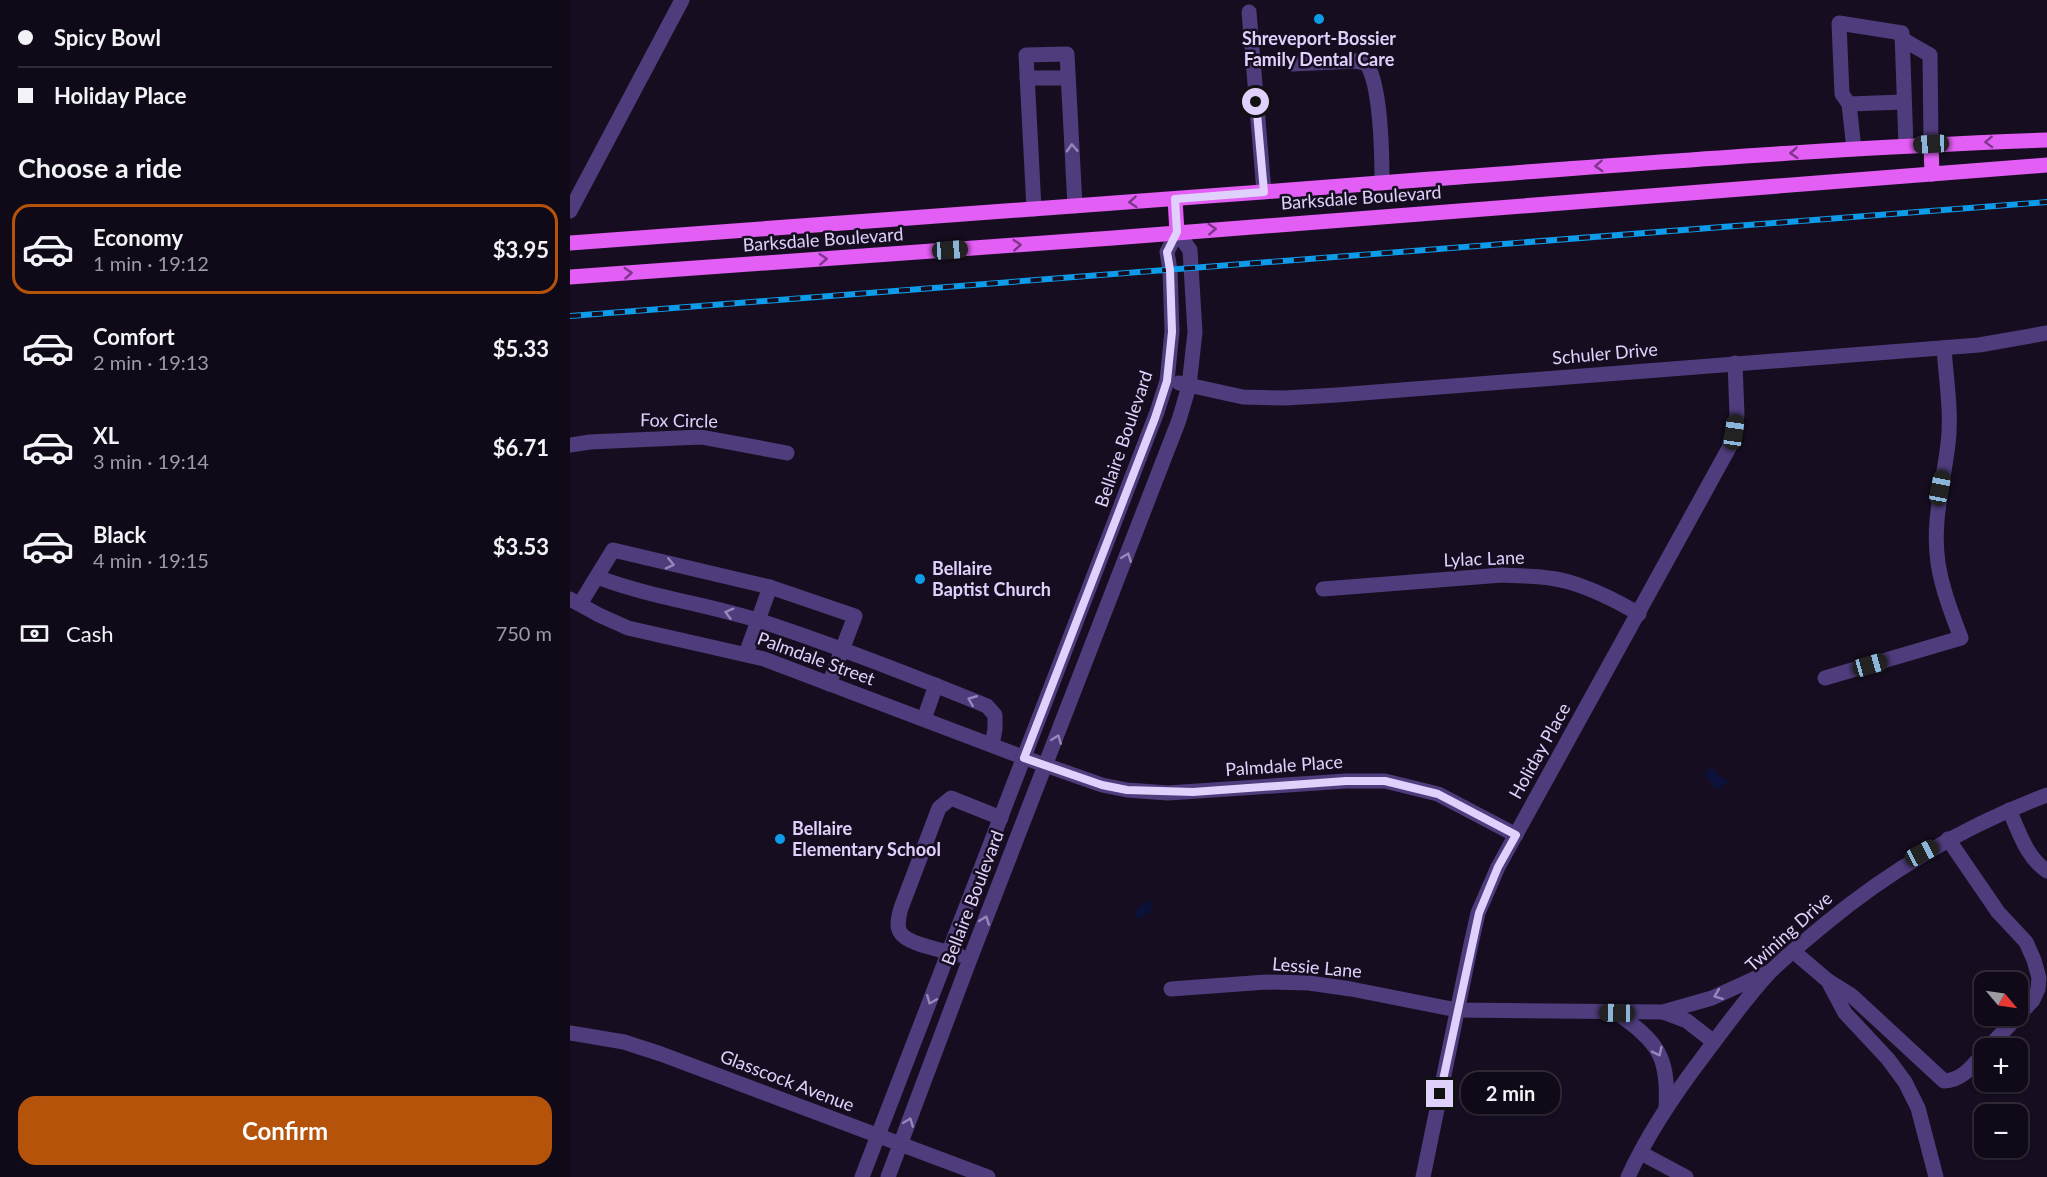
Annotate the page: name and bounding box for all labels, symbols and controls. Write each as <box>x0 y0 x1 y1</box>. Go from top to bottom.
marker: Shreveport-Bossier Family Dental Care <box>1312 12 1326 26</box>
text: Spicy Bowl <box>54 24 161 51</box>
place label: Shreveport-Bossier Family Dental Care <box>1242 27 1396 70</box>
text: Holiday Place <box>54 82 186 109</box>
route start <box>1242 88 1269 115</box>
car <box>1913 134 1949 154</box>
one-way arrow <box>1984 135 1993 148</box>
one-way arrow <box>1065 143 1078 152</box>
one-way arrow <box>1789 147 1798 160</box>
text: Choose a ride <box>18 151 182 184</box>
one-way arrow <box>1595 160 1604 173</box>
street label: Barksdale Boulevard <box>1280 180 1442 214</box>
one-way arrow <box>1128 195 1137 208</box>
icon: car <box>21 222 75 276</box>
street label: Barksdale Boulevard <box>742 222 904 256</box>
one-way arrow <box>1207 223 1216 236</box>
text: Economy <box>93 224 183 251</box>
text: $3.95 <box>493 236 549 263</box>
one-way arrow <box>1013 239 1022 252</box>
car <box>931 240 969 260</box>
text: 1 min · 19:12 <box>93 251 209 275</box>
one-way arrow <box>818 253 827 266</box>
one-way arrow <box>624 266 633 279</box>
icon: car <box>21 321 75 375</box>
text: Comfort <box>93 323 175 350</box>
text: $5.33 <box>493 335 549 362</box>
street label: Schuler Drive <box>1551 337 1659 369</box>
text: 2 min · 19:13 <box>93 350 209 374</box>
street label: Bellaire Boulevard <box>1089 368 1157 510</box>
street label: Fox Circle <box>640 408 718 432</box>
car <box>1723 413 1745 451</box>
icon: car <box>21 420 75 474</box>
text: XL <box>93 422 119 449</box>
text: $6.71 <box>493 434 549 461</box>
text: 3 min · 19:14 <box>93 449 209 473</box>
car <box>1928 469 1952 507</box>
icon: car <box>21 519 75 573</box>
text: Black <box>93 521 146 548</box>
text: $3.53 <box>493 533 549 560</box>
street label: Lylac Lane <box>1443 546 1525 570</box>
text: 4 min · 19:15 <box>93 548 209 572</box>
one-way arrow <box>1119 552 1132 563</box>
one-way arrow <box>665 556 675 569</box>
place label: Bellaire Baptist Church <box>932 557 1051 600</box>
marker: Bellaire Baptist Church <box>913 572 927 586</box>
one-way arrow <box>725 608 735 621</box>
icon: cash <box>18 617 51 650</box>
text: Cash <box>66 620 113 647</box>
text: 750 m <box>496 621 552 645</box>
street label: Palmdale Street <box>755 627 879 690</box>
car <box>1850 651 1890 679</box>
one-way arrow <box>968 695 979 707</box>
street label: Holiday Place <box>1504 699 1575 802</box>
one-way arrow <box>1049 734 1062 745</box>
street label: Palmdale Place <box>1224 750 1343 780</box>
place label: Bellaire Elementary School <box>792 817 941 860</box>
street label: Bellaire Boulevard <box>936 827 1008 968</box>
marker: Bellaire Elementary School <box>773 832 787 846</box>
car <box>1902 837 1942 869</box>
street label: Twining Drive <box>1741 887 1836 976</box>
one-way arrow <box>978 916 991 926</box>
street label: Lessie Lane <box>1271 952 1363 982</box>
north arrow <box>1974 972 2028 1026</box>
map controls <box>1974 972 2028 1158</box>
one-way arrow <box>1714 988 1725 1000</box>
one-way arrow <box>926 994 938 1005</box>
car <box>1599 1004 1635 1022</box>
button: + <box>1974 1038 2028 1092</box>
street label: Glasscock Avenue <box>717 1044 858 1116</box>
one-way arrow <box>1651 1046 1663 1057</box>
callout: 2 min <box>1461 1073 1560 1115</box>
route end <box>1426 1080 1453 1107</box>
text: 2 min <box>1486 1081 1535 1105</box>
button: Confirm <box>18 1096 552 1165</box>
button: − <box>1974 1104 2028 1158</box>
one-way arrow <box>902 1117 914 1128</box>

